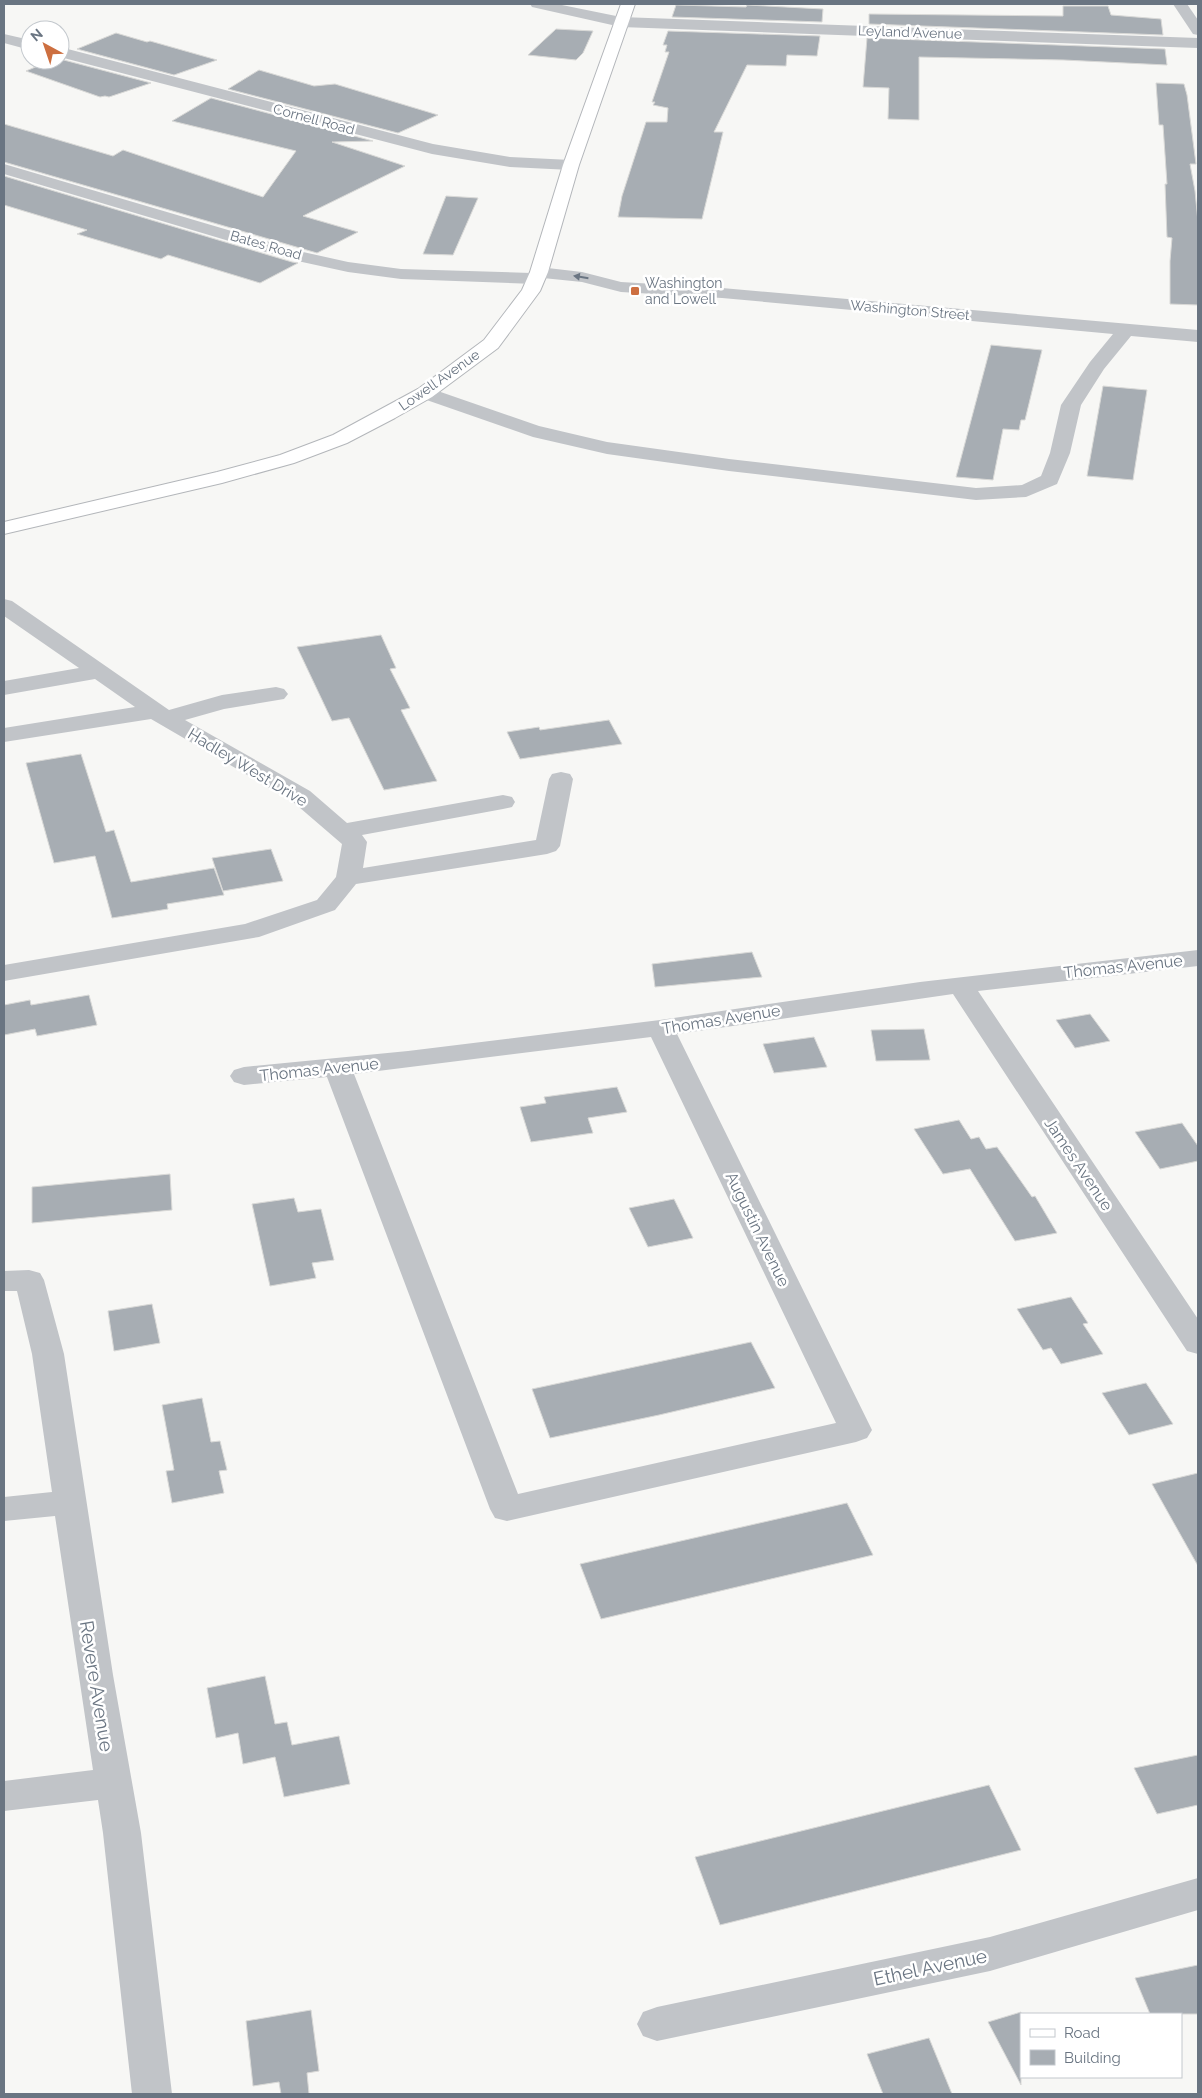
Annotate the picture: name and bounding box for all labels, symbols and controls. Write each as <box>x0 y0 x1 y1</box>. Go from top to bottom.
north arrow <box>20 20 70 70</box>
street label: Leyland Avenue <box>858 22 962 42</box>
text: N <box>27 25 46 45</box>
street label: Cornell Road <box>272 100 356 138</box>
street label: Bates Road <box>228 227 304 263</box>
one-way arrow <box>572 273 588 281</box>
place label: Washington and Lowell <box>645 275 722 307</box>
marker: Washington and Lowell <box>629 285 641 297</box>
street label: Washington Street <box>850 297 971 323</box>
street label: Lowell Avenue <box>396 346 482 414</box>
street label: Hadley West Drive <box>185 724 311 811</box>
street label: Thomas Avenue <box>1063 951 1183 982</box>
street label: Thomas Avenue <box>661 1001 782 1038</box>
street label: Thomas Avenue <box>259 1054 379 1085</box>
street label: James Avenue <box>1041 1114 1117 1214</box>
street label: Augustin Avenue <box>722 1169 794 1290</box>
street label: Revere Avenue <box>76 1619 118 1753</box>
street label: Ethel Avenue <box>871 1944 989 1990</box>
legend <box>1020 2013 1182 2078</box>
text: Road <box>1064 2024 1100 2042</box>
text: Building <box>1064 2049 1121 2067</box>

